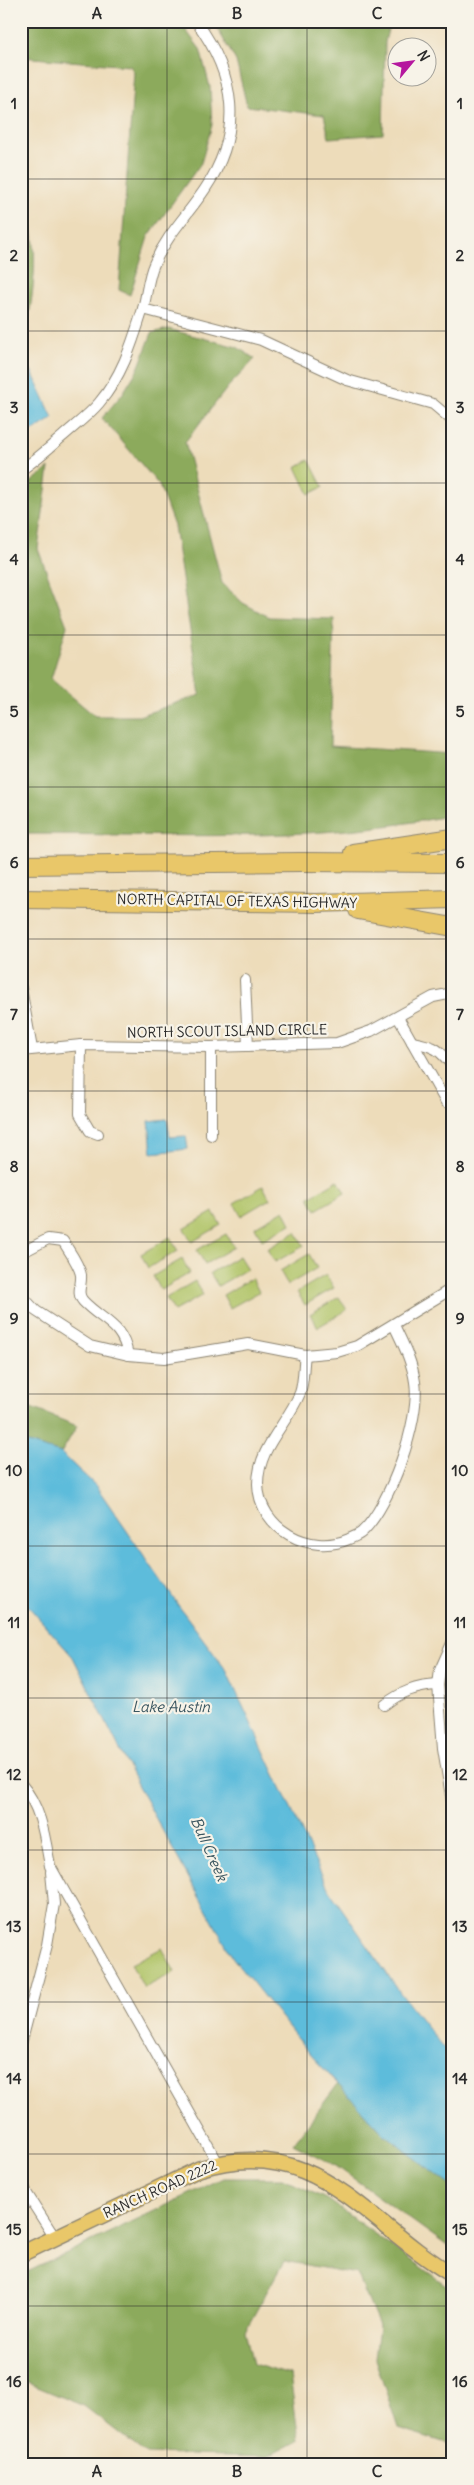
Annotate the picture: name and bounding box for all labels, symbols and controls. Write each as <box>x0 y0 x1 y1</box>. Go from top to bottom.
text: A <box>92 3 102 23</box>
text: B <box>232 3 243 23</box>
text: C <box>372 3 383 23</box>
north arrow <box>386 38 436 88</box>
text: N <box>413 47 434 64</box>
text: 1 <box>11 93 17 113</box>
text: 1 <box>457 93 463 113</box>
text: 2 <box>10 245 19 265</box>
text: 2 <box>456 245 465 265</box>
text: 3 <box>9 397 19 417</box>
text: 3 <box>455 397 465 417</box>
text: 4 <box>9 549 19 569</box>
text: 4 <box>455 549 465 569</box>
text: 5 <box>9 701 19 721</box>
text: 5 <box>455 701 465 721</box>
text: 6 <box>9 852 19 872</box>
text: 6 <box>455 852 465 872</box>
street label: NORTH CAPITAL OF TEXAS HIGHWAY <box>117 890 357 912</box>
text: 7 <box>10 1004 18 1024</box>
text: 7 <box>456 1004 464 1024</box>
street label: NORTH SCOUT ISLAND CIRCLE <box>127 1020 327 1042</box>
text: 8 <box>9 1156 19 1176</box>
text: 8 <box>455 1156 465 1176</box>
text: 9 <box>9 1308 19 1328</box>
text: 9 <box>455 1308 465 1328</box>
text: 10 <box>6 1460 22 1480</box>
text: 10 <box>452 1460 468 1480</box>
text: 11 <box>8 1612 20 1632</box>
text: 11 <box>454 1612 466 1632</box>
water label: Lake Austin <box>132 1697 210 1716</box>
text: 12 <box>6 1764 22 1784</box>
text: 12 <box>452 1764 468 1784</box>
water label: Bull Creek <box>187 1814 233 1885</box>
text: 13 <box>6 1916 22 1936</box>
text: 13 <box>452 1916 468 1936</box>
text: 14 <box>6 2068 22 2088</box>
text: 14 <box>452 2068 468 2088</box>
street label: RANCH ROAD 2222 <box>100 2156 220 2222</box>
text: 15 <box>6 2219 22 2239</box>
text: 15 <box>452 2219 468 2239</box>
text: 16 <box>6 2371 22 2391</box>
text: 16 <box>452 2371 468 2391</box>
text: A <box>92 2461 102 2481</box>
text: B <box>232 2461 243 2481</box>
text: C <box>372 2461 383 2481</box>

